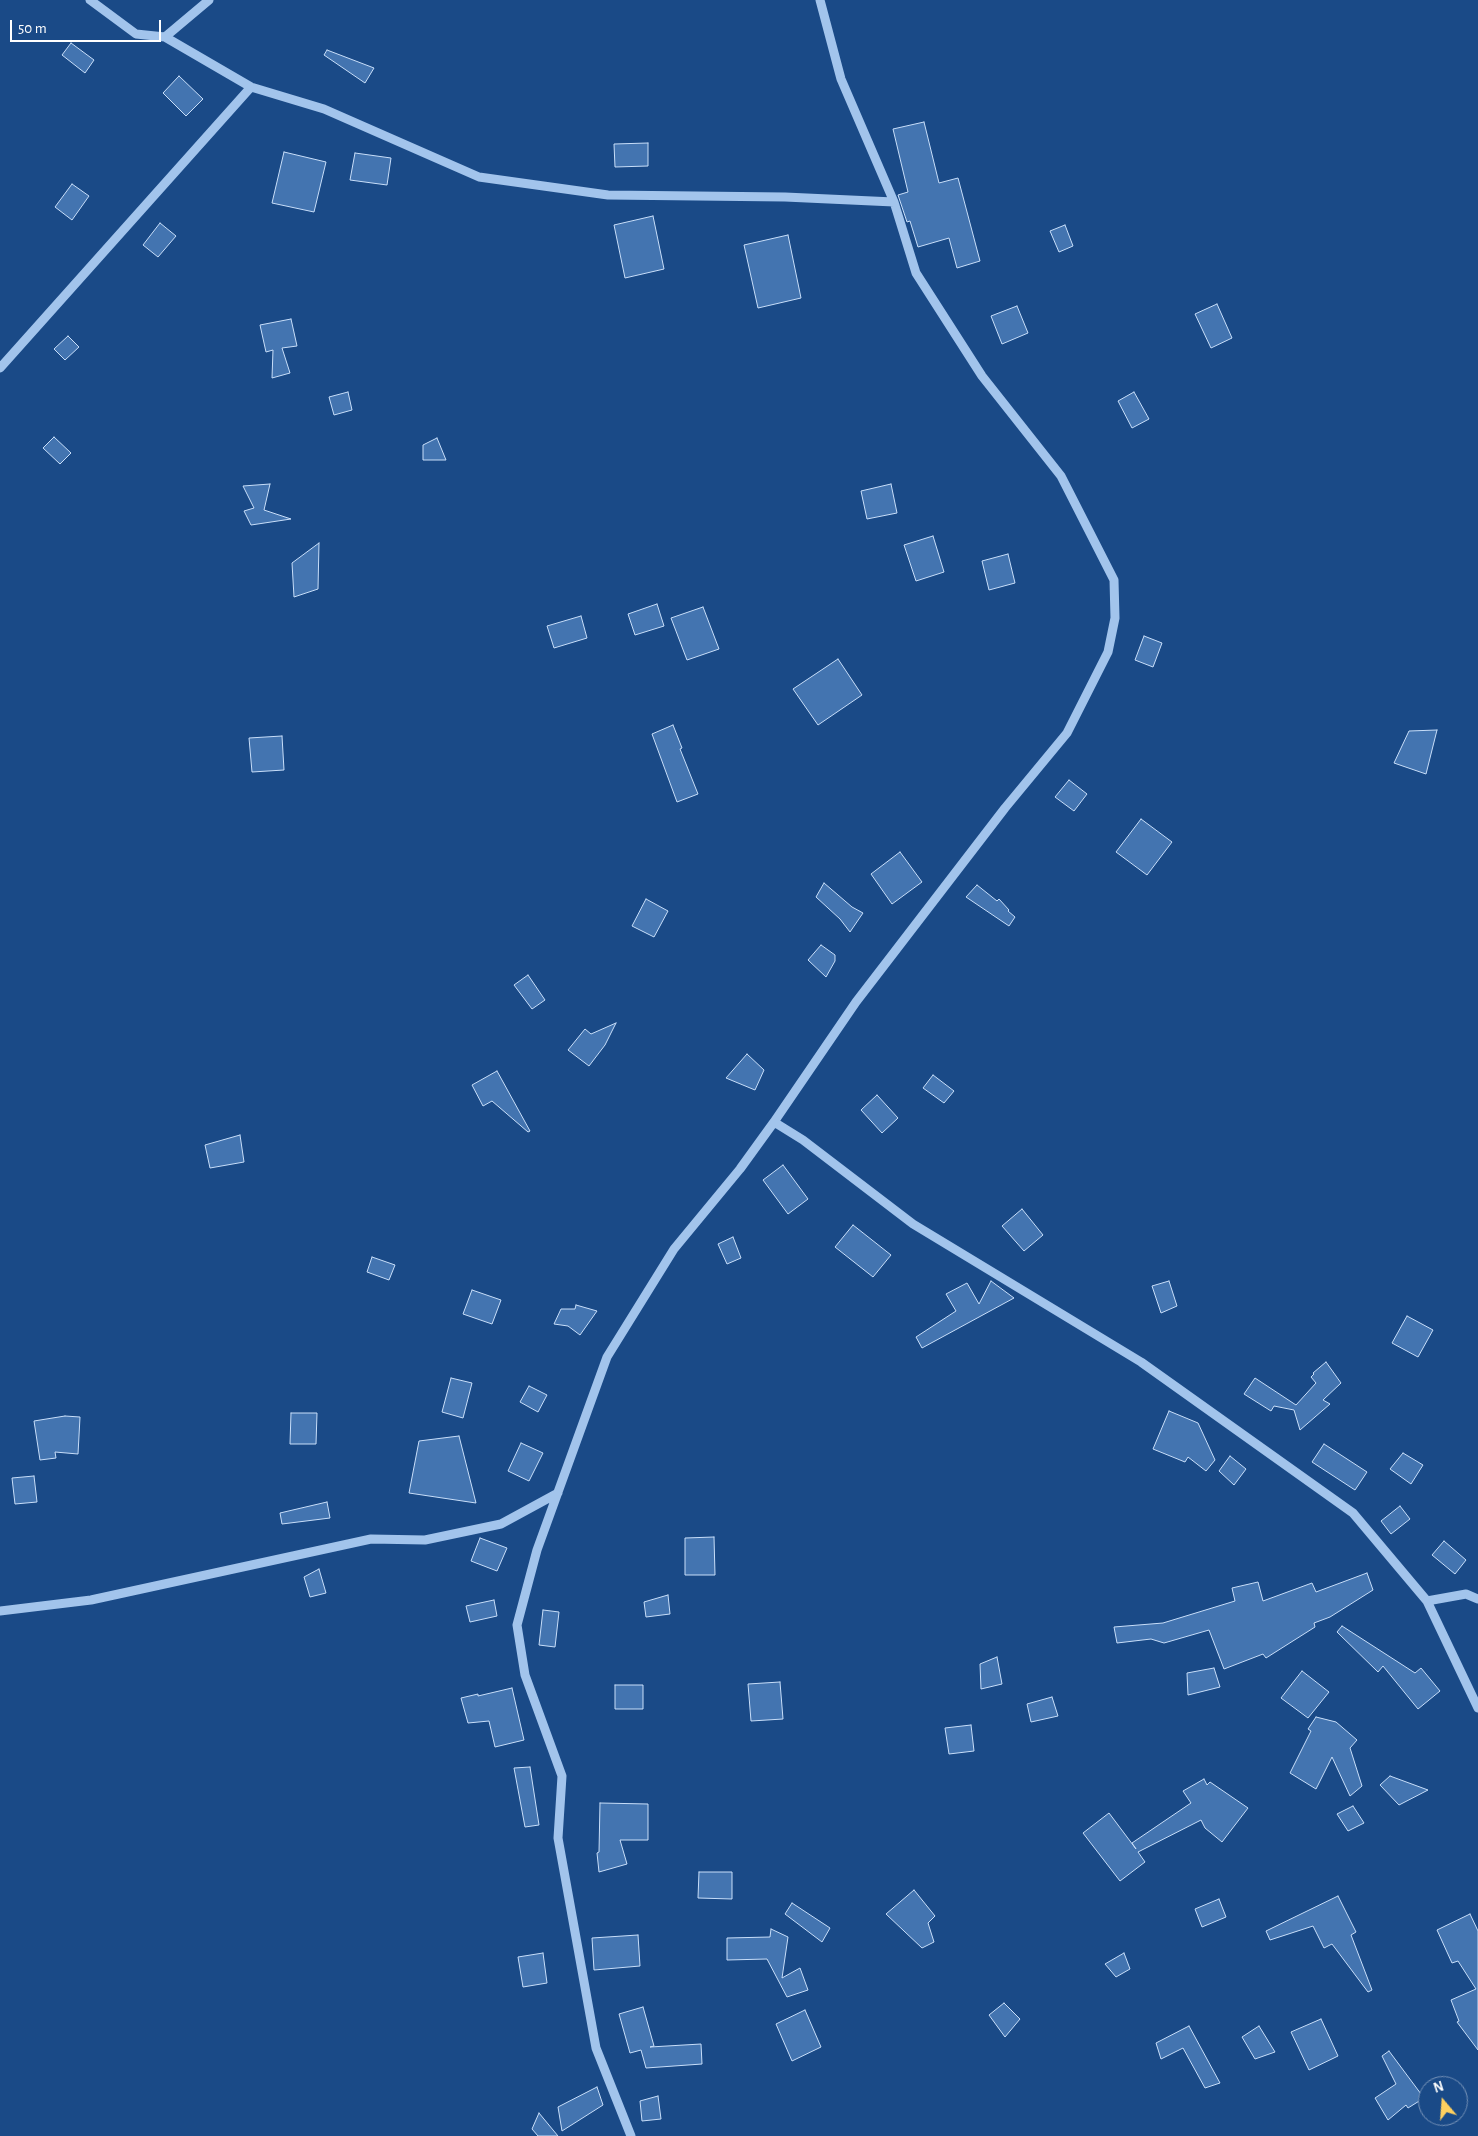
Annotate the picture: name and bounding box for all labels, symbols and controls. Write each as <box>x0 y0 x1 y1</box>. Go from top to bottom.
scale bar <box>12 10 164 42</box>
text: 50 m <box>18 21 47 36</box>
north arrow <box>1418 2076 1468 2126</box>
text: N <box>1432 2080 1445 2096</box>

